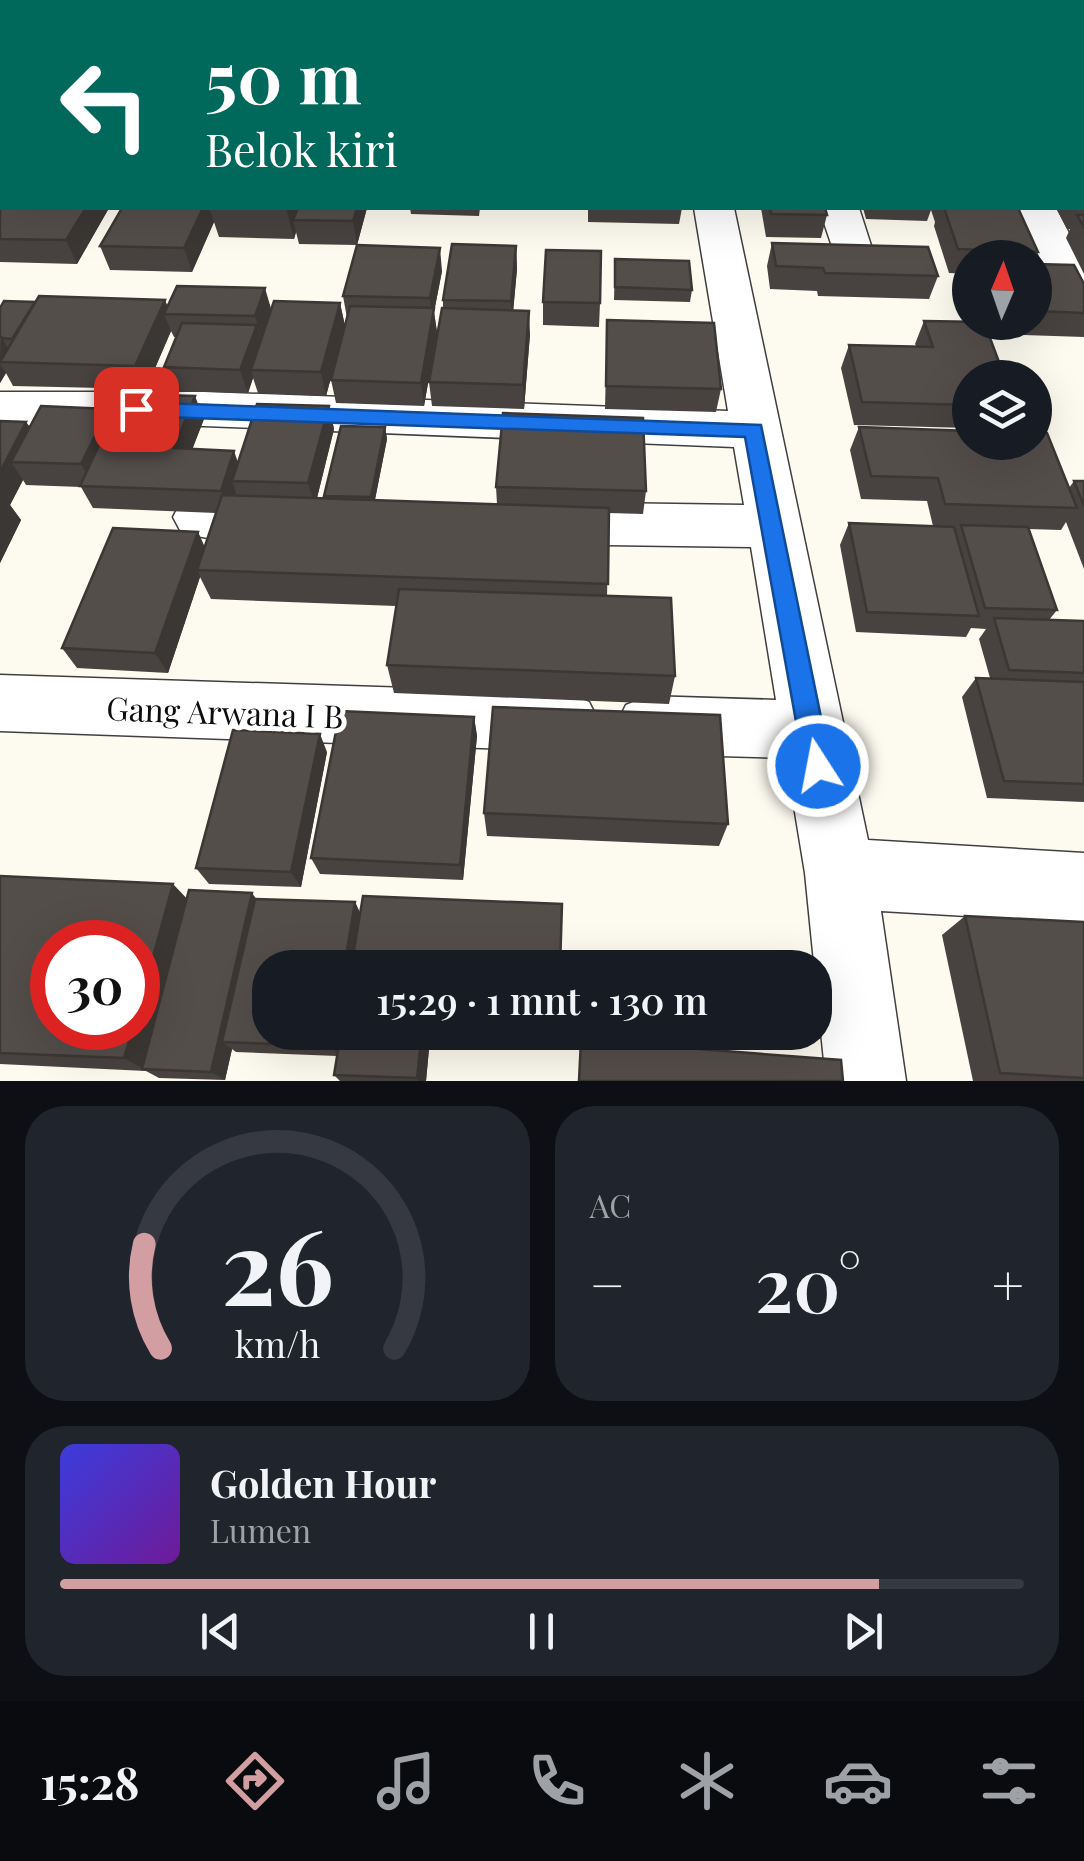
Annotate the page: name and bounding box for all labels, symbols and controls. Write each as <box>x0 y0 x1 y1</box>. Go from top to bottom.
text: 50 m <box>205 28 362 122</box>
icon: left <box>40 40 170 170</box>
text: Belok kiri <box>205 118 398 178</box>
north arrow <box>952 240 1052 340</box>
map controls <box>952 240 1052 460</box>
button: layers <box>952 360 1052 460</box>
pin <box>94 367 179 452</box>
icon: arrive <box>109 382 164 437</box>
street label: Gang Arwana I B <box>106 685 344 737</box>
position arrow <box>766 714 870 818</box>
speed limit sign: 30 <box>30 920 160 1050</box>
text: 15:29 · 1 mnt · 130 m <box>376 974 708 1025</box>
text: AC <box>590 1183 631 1226</box>
text: 26 <box>221 1193 334 1332</box>
text: 20° <box>755 1232 862 1332</box>
text: − <box>590 1246 625 1320</box>
text: + <box>992 1246 1024 1320</box>
text: km/h <box>234 1319 320 1367</box>
text: Golden Hour <box>210 1457 436 1508</box>
text: Lumen <box>210 1508 311 1551</box>
icon: previous <box>193 1604 248 1659</box>
icon: pause <box>514 1604 569 1659</box>
icon: next <box>836 1604 891 1659</box>
icon: directions <box>220 1746 290 1816</box>
icon: music <box>371 1746 441 1816</box>
icon: phone <box>522 1746 592 1816</box>
icon: climate <box>672 1746 742 1816</box>
icon: car <box>823 1746 893 1816</box>
icon: filters <box>974 1746 1044 1816</box>
text: 15:28 <box>40 1751 140 1811</box>

